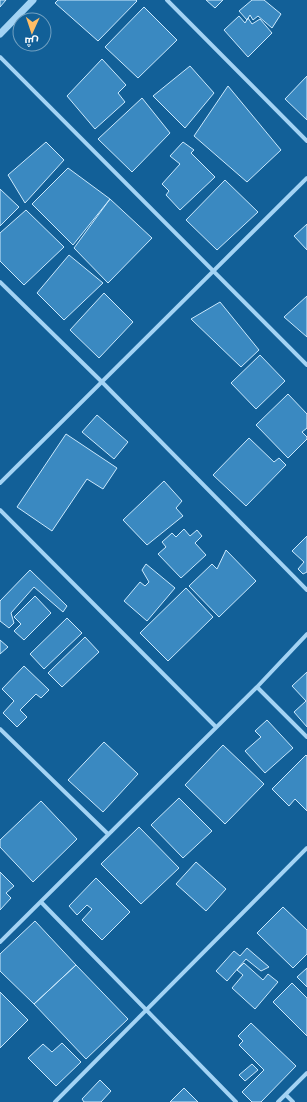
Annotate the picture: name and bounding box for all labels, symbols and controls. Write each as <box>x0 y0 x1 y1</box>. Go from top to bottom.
north arrow <box>12 12 52 52</box>
text: ش <box>24 34 39 50</box>

